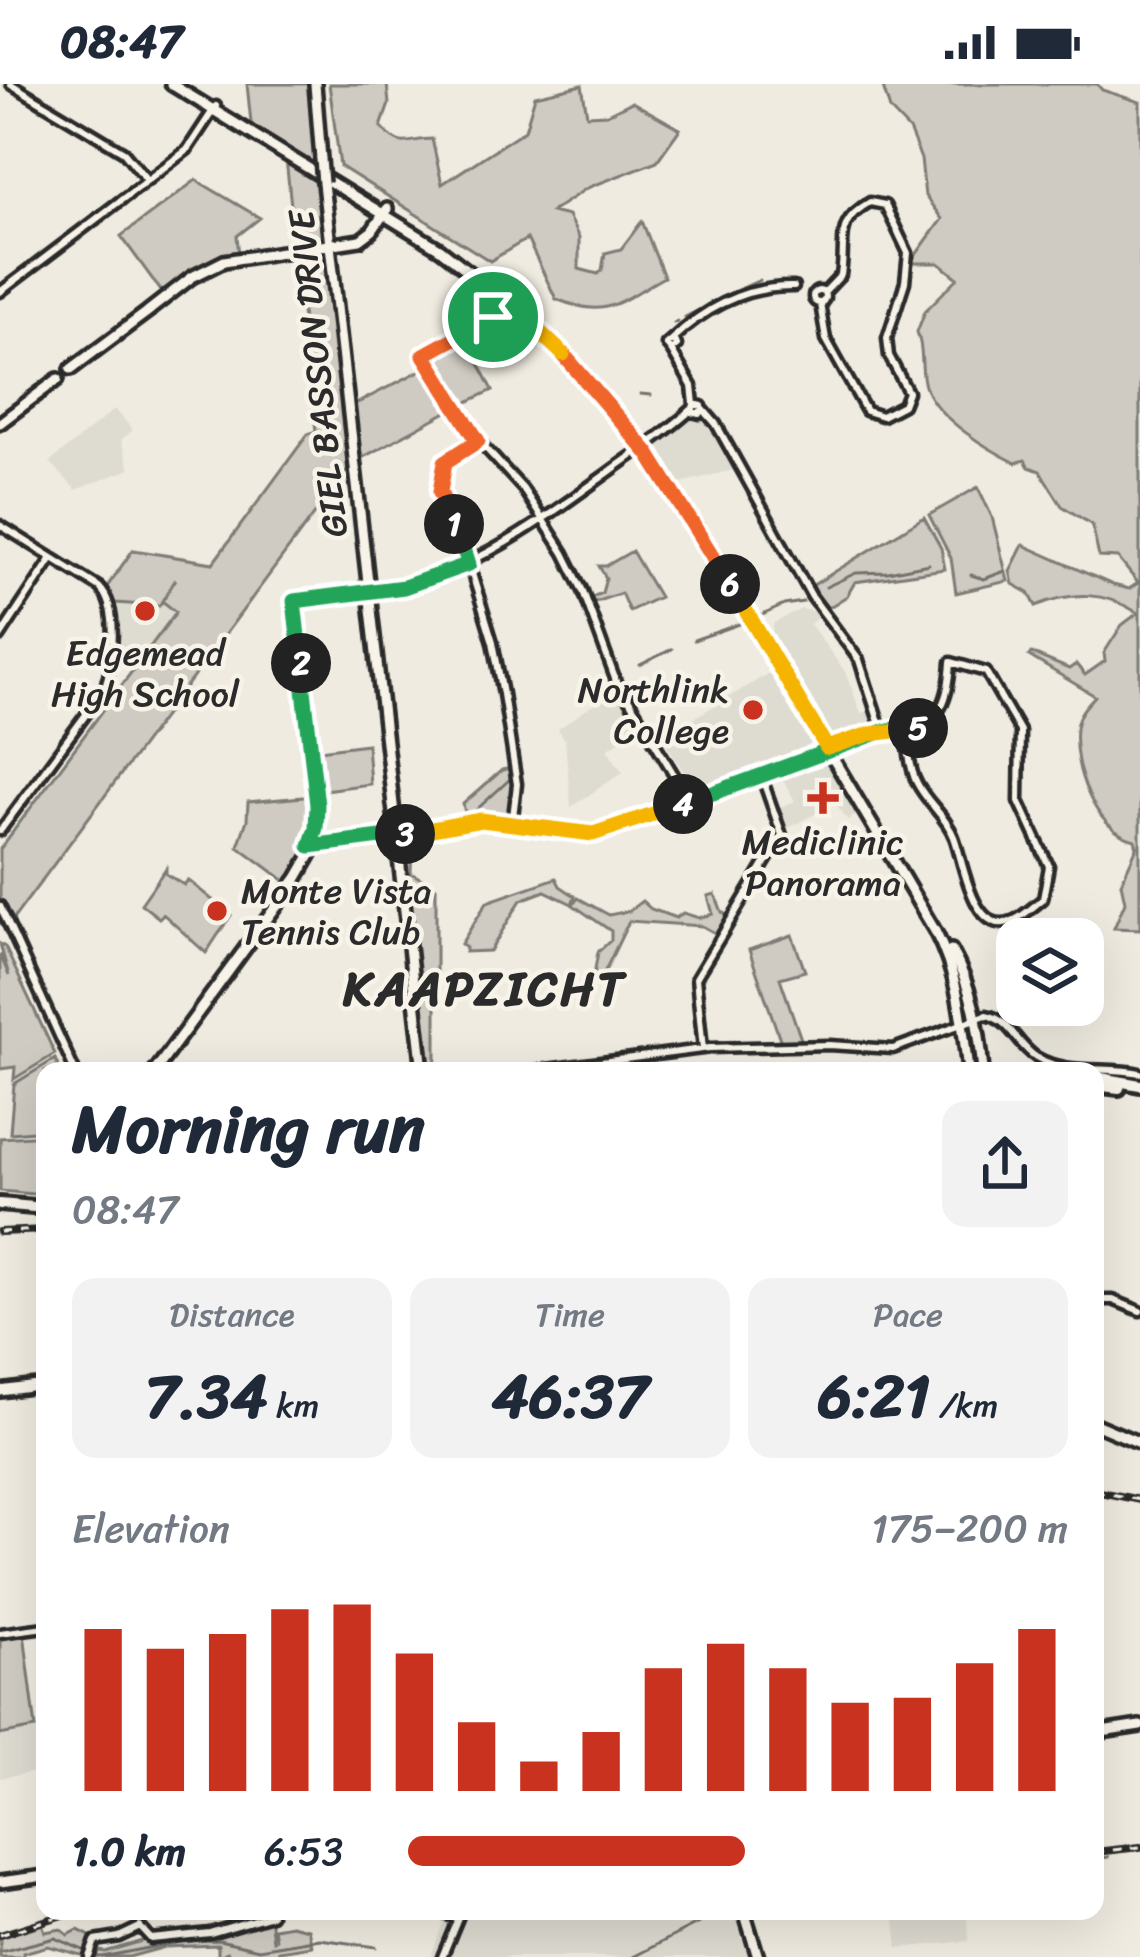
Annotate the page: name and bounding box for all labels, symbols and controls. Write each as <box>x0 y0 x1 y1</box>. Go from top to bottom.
text: 08:47 <box>60 2 183 82</box>
street label: GIEL BASSON DRIVE <box>269 205 367 540</box>
pin <box>442 266 544 368</box>
icon: arrive <box>460 284 526 350</box>
pin: 1 <box>424 494 484 554</box>
text: 1 <box>447 495 461 553</box>
pin: 6 <box>700 554 760 614</box>
text: 6 <box>721 555 739 613</box>
marker: Edgemead High School <box>132 598 158 624</box>
place label: Edgemead High School <box>51 621 240 726</box>
pin: 2 <box>271 633 331 693</box>
text: 2 <box>291 634 311 692</box>
place label: Northlink College <box>578 658 729 763</box>
marker: Northlink College <box>740 697 766 723</box>
pin: 5 <box>888 698 948 758</box>
text: 5 <box>908 699 928 757</box>
pin: 4 <box>653 774 713 834</box>
text: 4 <box>673 775 693 833</box>
marker: Mediclinic Panorama <box>807 782 839 814</box>
pin: 3 <box>375 804 435 864</box>
text: 3 <box>396 805 414 863</box>
place label: Mediclinic Panorama <box>742 810 904 915</box>
place label: Monte Vista Tennis Club <box>241 859 432 964</box>
marker: Monte Vista Tennis Club <box>204 898 230 924</box>
map controls <box>996 918 1104 1026</box>
button: layers <box>996 918 1104 1026</box>
district label: KAAPZICHT <box>342 946 627 1031</box>
text: Morning run <box>72 1071 425 1188</box>
button: share <box>942 1101 1068 1227</box>
text: 08:47 <box>72 1175 179 1244</box>
text: Distance <box>169 1286 295 1344</box>
text: Time <box>535 1286 605 1344</box>
text: Pace <box>873 1286 943 1344</box>
text: 7.34 <box>145 1344 268 1450</box>
text: 46:37 <box>492 1344 648 1450</box>
text: 6:21 <box>818 1344 930 1450</box>
text: km <box>268 1377 319 1435</box>
text: /km <box>930 1377 998 1435</box>
text: Elevation <box>72 1494 230 1563</box>
text: 175–200 m <box>871 1494 1068 1563</box>
text: 1.0 km <box>72 1817 186 1886</box>
text: 6:53 <box>264 1817 343 1886</box>

